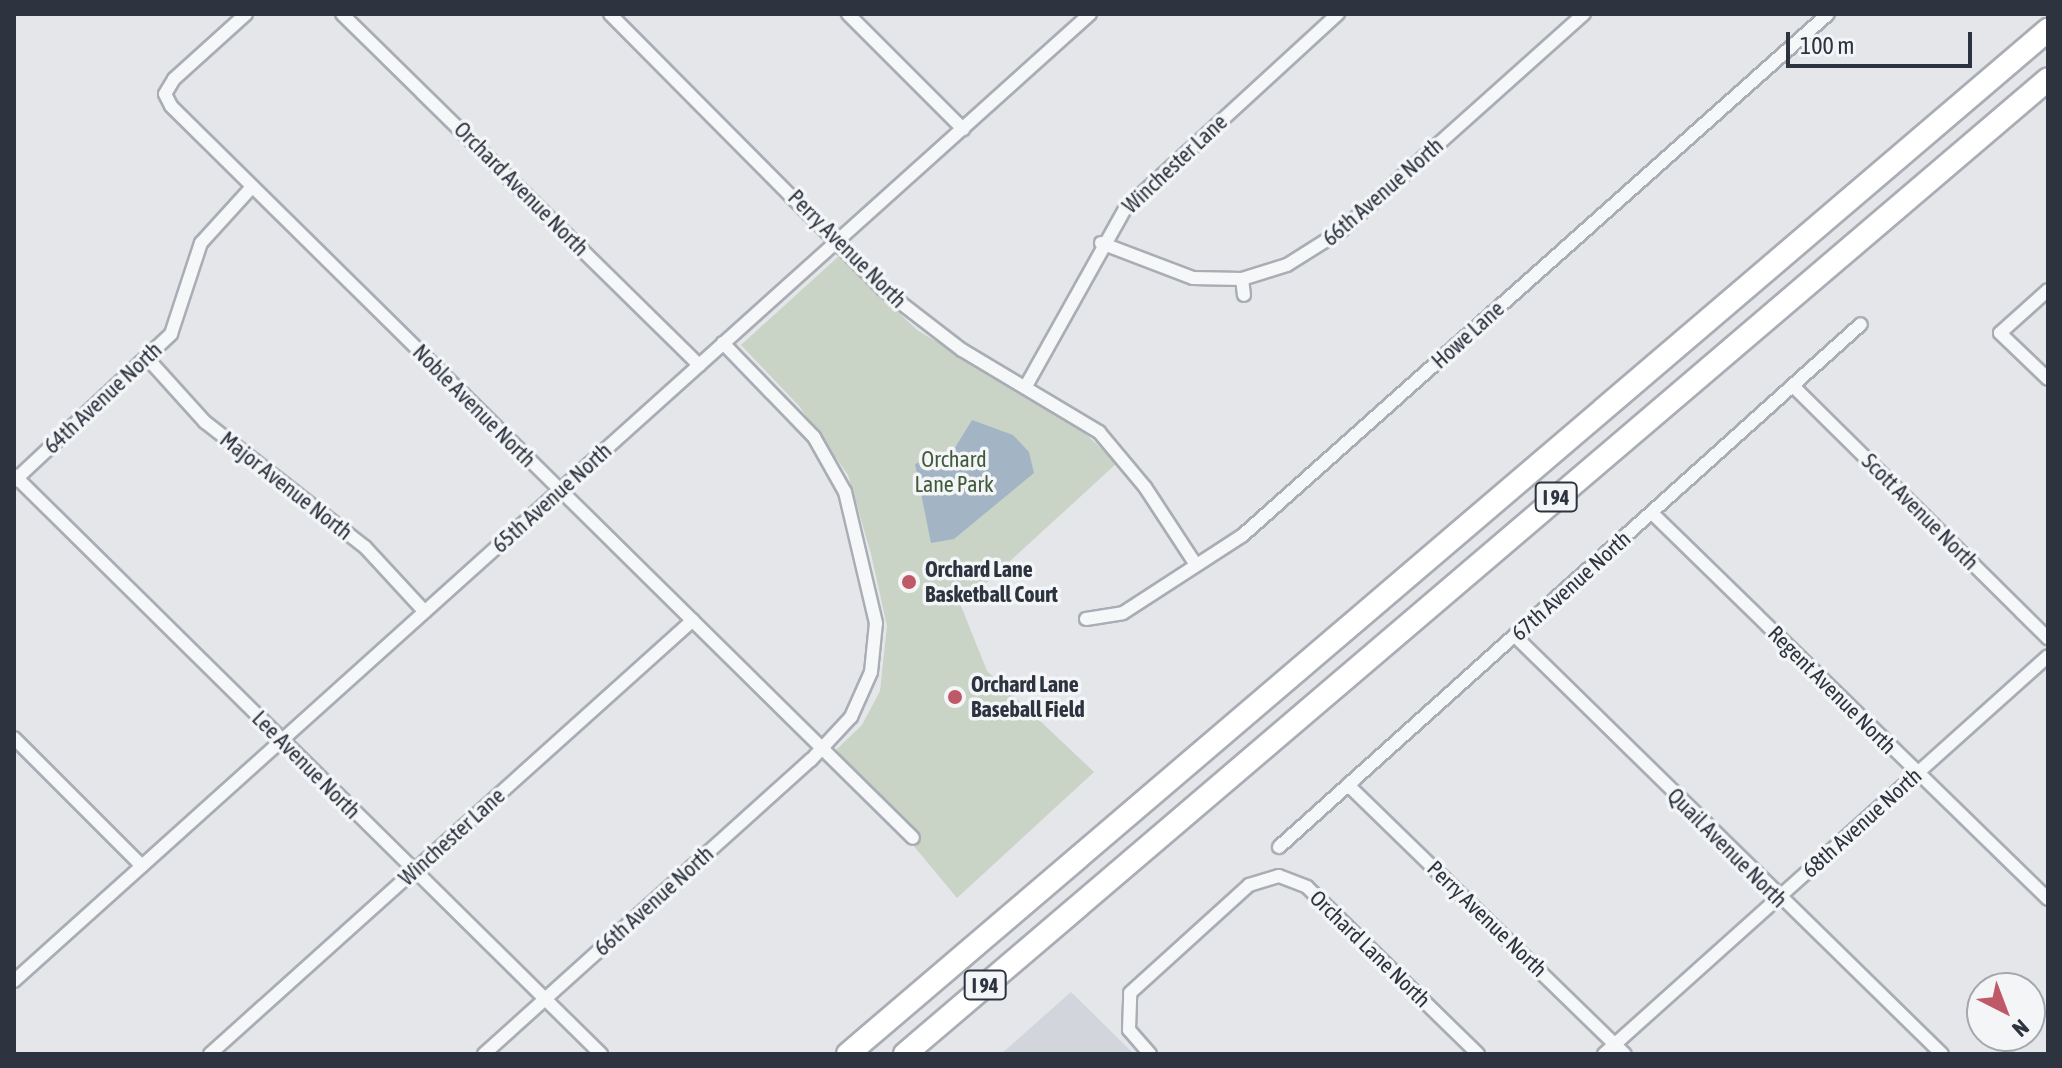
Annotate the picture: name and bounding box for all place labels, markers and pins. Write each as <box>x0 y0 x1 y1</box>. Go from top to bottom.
place label: Orchard Lane Basketball Court <box>925 556 1058 608</box>
marker: Orchard Lane Basketball Court <box>900 573 918 591</box>
place label: Orchard Lane Baseball Field <box>971 671 1085 722</box>
marker: Orchard Lane Baseball Field <box>946 688 964 706</box>

